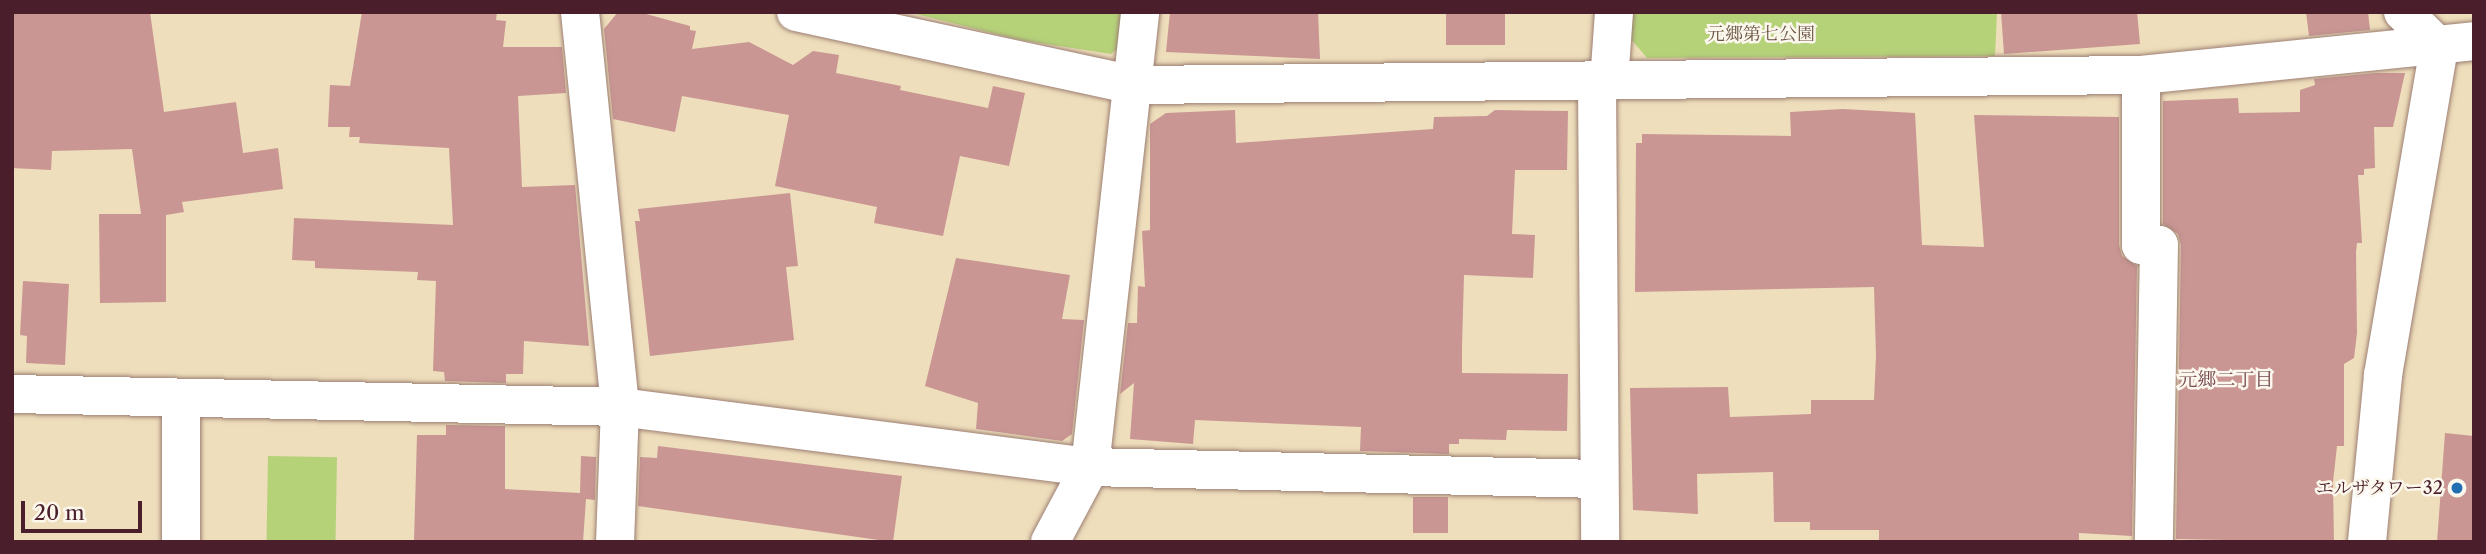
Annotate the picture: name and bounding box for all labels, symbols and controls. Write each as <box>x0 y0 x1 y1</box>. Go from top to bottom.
park label: 元郷第七公園 <box>1707 23 1815 45</box>
district label: 元郷二丁目 <box>2179 369 2273 391</box>
place label: エルザタワー32 <box>2315 477 2443 499</box>
marker: エルザタワー32 <box>2449 480 2465 496</box>
scale bar <box>24 488 145 532</box>
text: 20 m <box>34 500 85 525</box>

